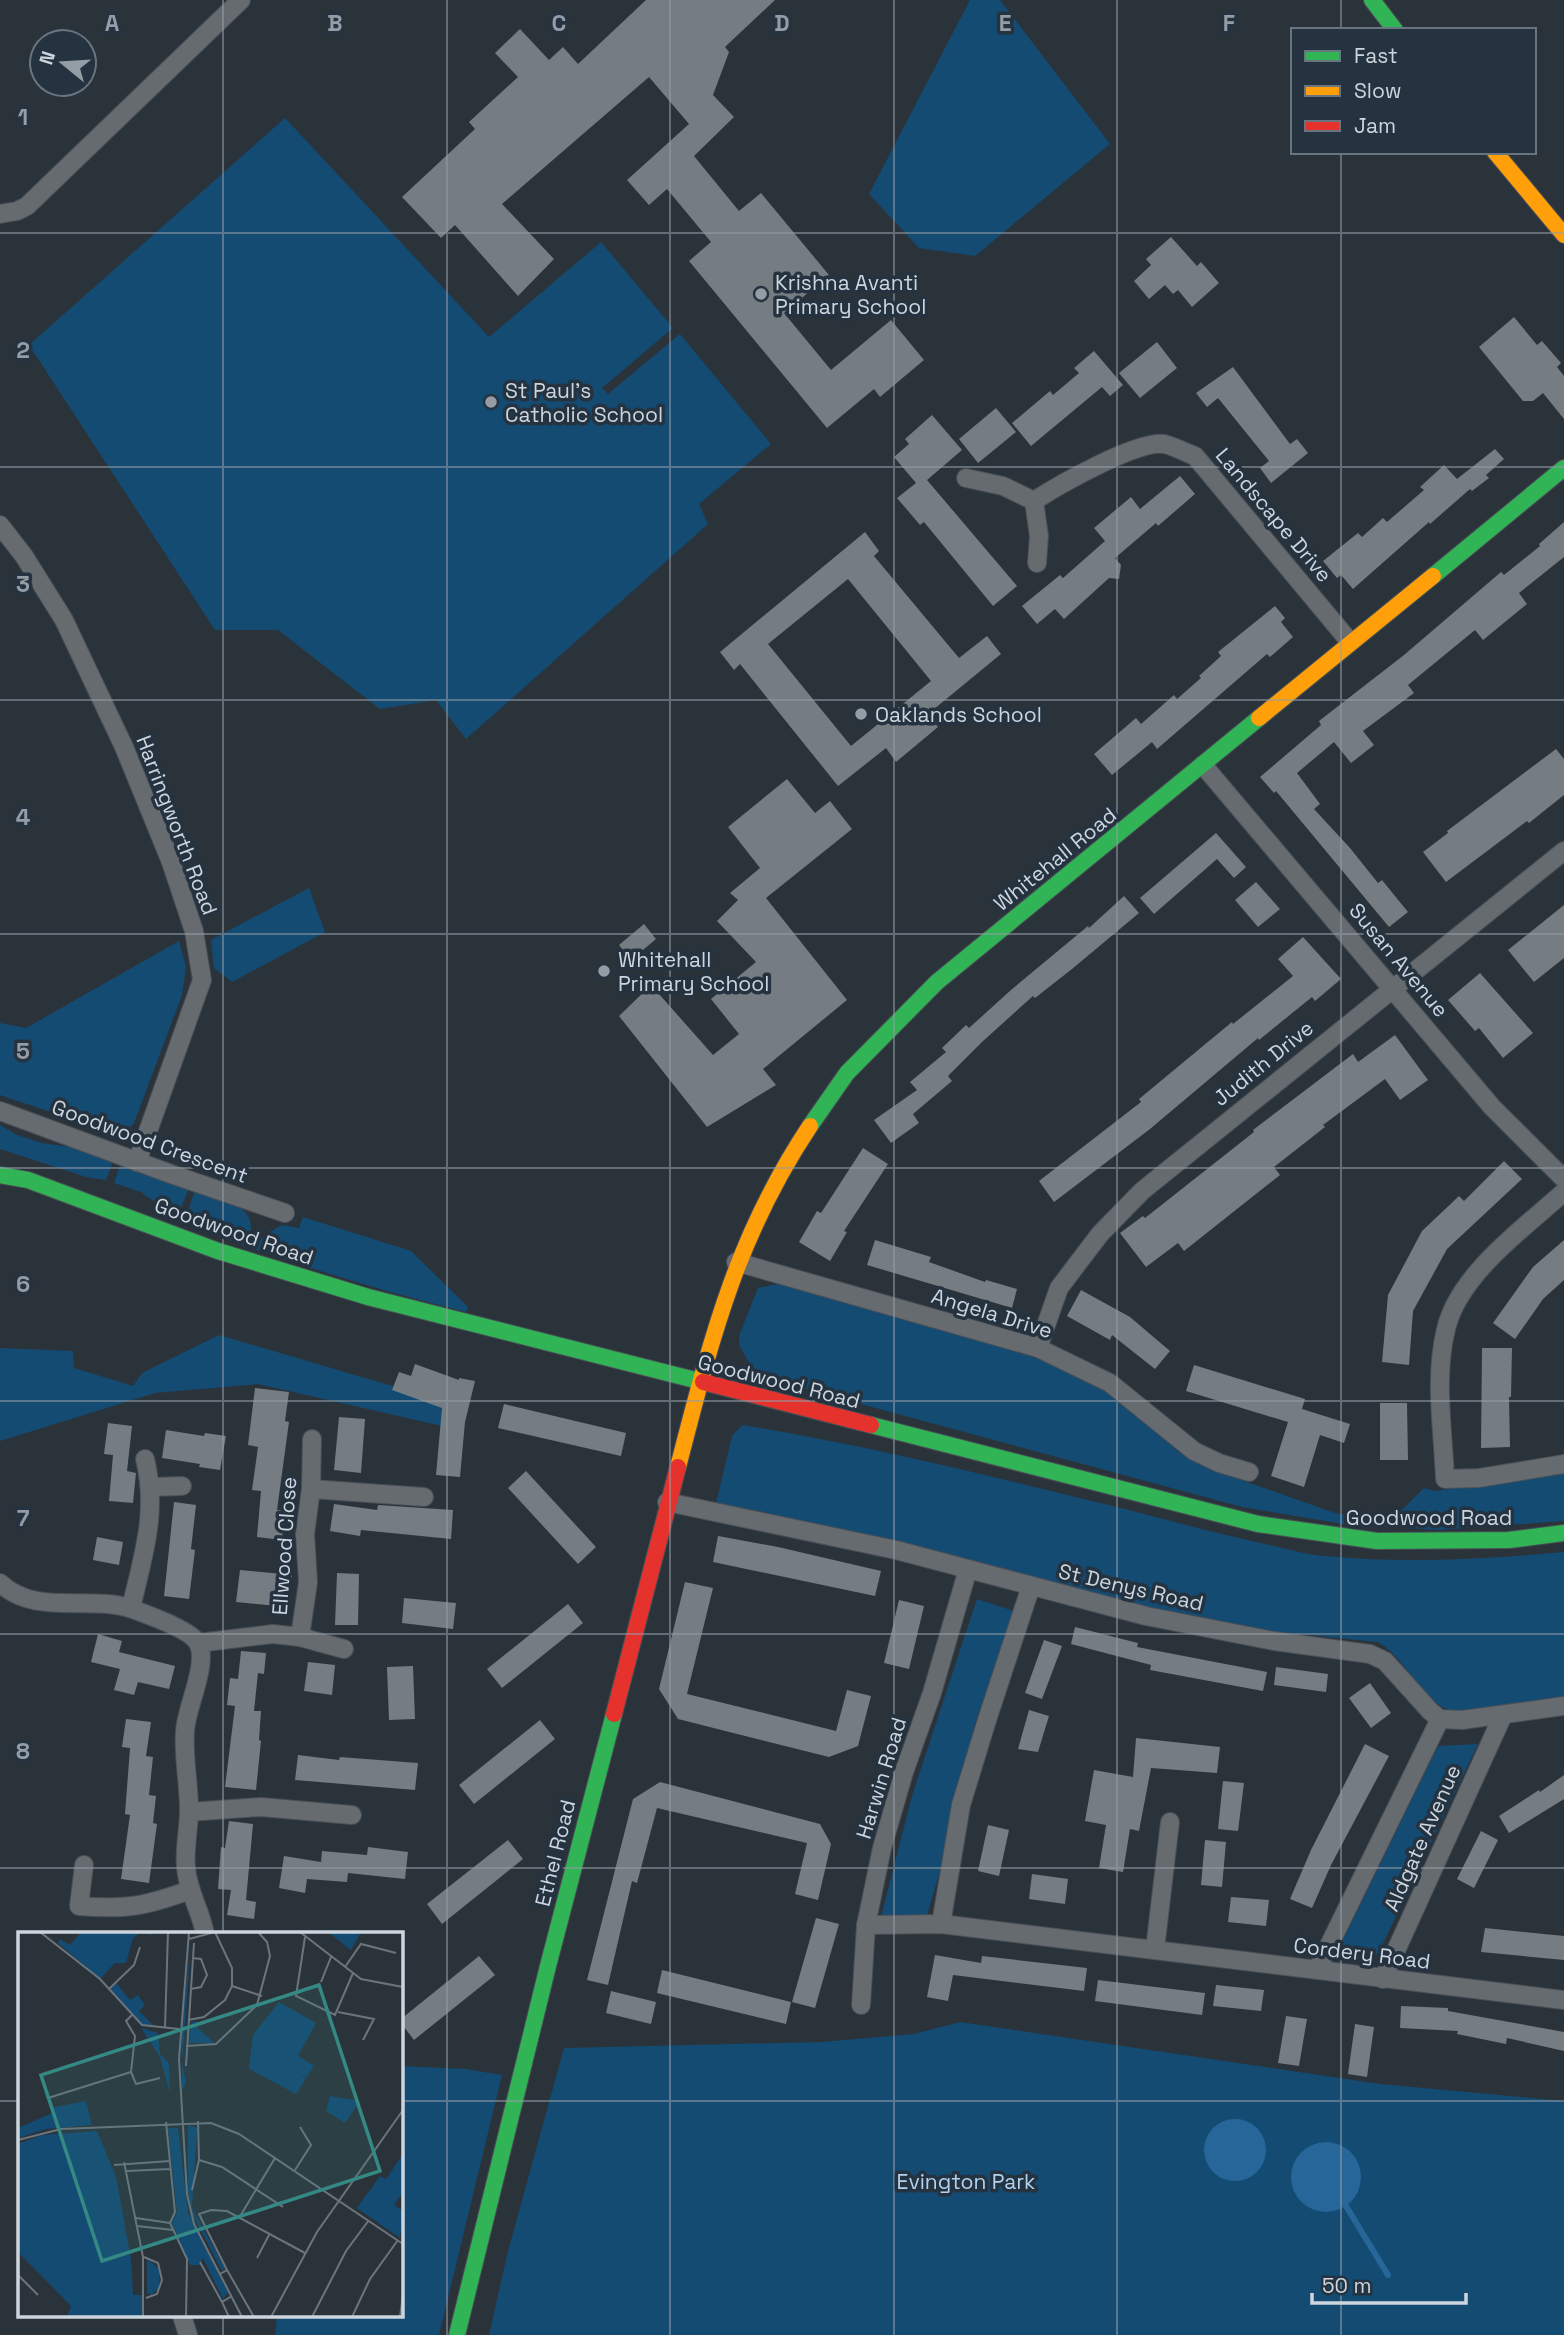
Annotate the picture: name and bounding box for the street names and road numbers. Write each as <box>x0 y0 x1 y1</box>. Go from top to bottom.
street label: Landscape Drive <box>1210 442 1338 588</box>
street label: Harringworth Road <box>130 731 224 919</box>
street label: Whitehall Road <box>988 801 1122 917</box>
street label: Susan Avenue <box>1343 897 1455 1023</box>
street label: Judith Drive <box>1207 1014 1319 1112</box>
street label: Goodwood Crescent <box>48 1093 252 1189</box>
street label: Goodwood Road <box>151 1191 317 1271</box>
street label: Angela Drive <box>928 1282 1056 1344</box>
street label: Goodwood Road <box>695 1348 863 1414</box>
street label: Ellwood Close <box>266 1476 302 1616</box>
street label: Goodwood Road <box>1346 1504 1512 1531</box>
street label: St Denys Road <box>1056 1557 1206 1617</box>
street label: Harwin Road <box>850 1714 912 1842</box>
street label: Aldgate Avenue <box>1378 1760 1466 1916</box>
street label: Ethel Road <box>529 1797 581 1909</box>
street label: Cordery Road <box>1292 1931 1432 1975</box>

